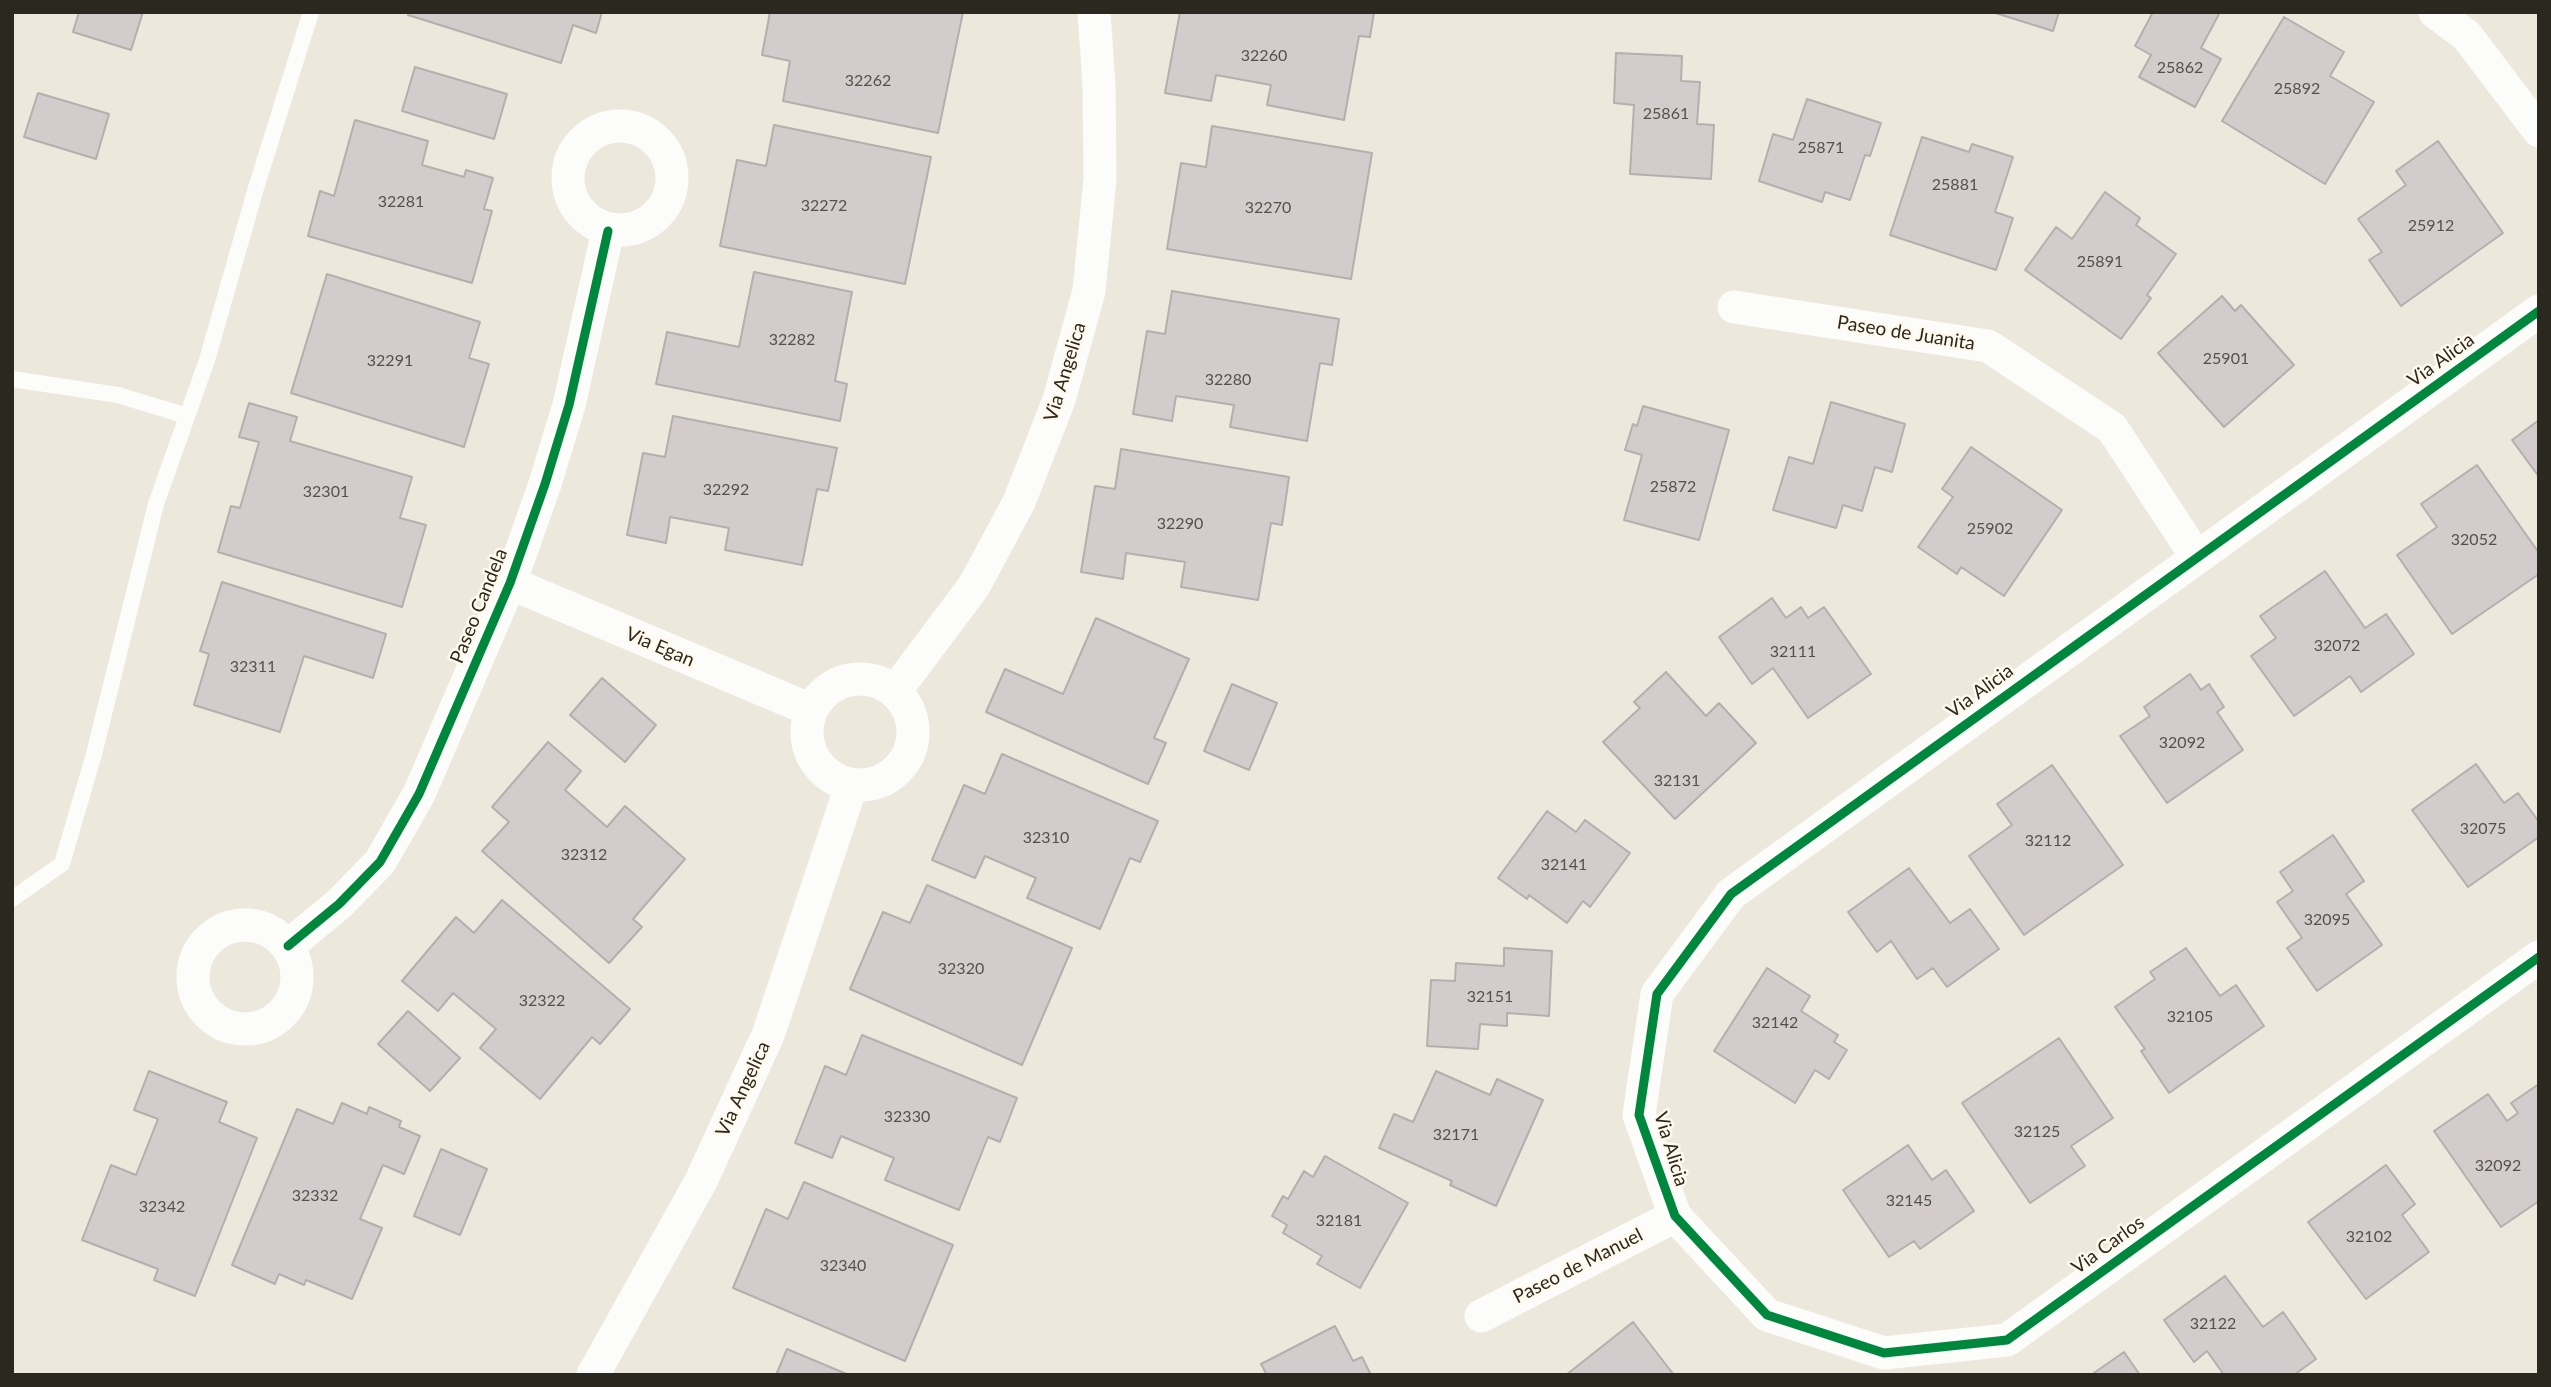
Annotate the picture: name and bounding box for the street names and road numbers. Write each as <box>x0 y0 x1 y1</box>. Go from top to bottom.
street label: Paseo de Juanita <box>1835 311 1977 355</box>
street label: Via Angelica <box>1039 320 1091 424</box>
street label: Via Alicia <box>2403 328 2479 392</box>
street label: Paseo Candela <box>446 545 512 667</box>
street label: Via Egan <box>622 622 698 672</box>
street label: Via Alicia <box>1942 659 2018 723</box>
street label: Via Angelica <box>711 1038 775 1140</box>
street label: Via Alicia <box>1649 1109 1693 1189</box>
street label: Via Carlos <box>2067 1211 2149 1279</box>
street label: Paseo de Manuel <box>1509 1223 1647 1309</box>

